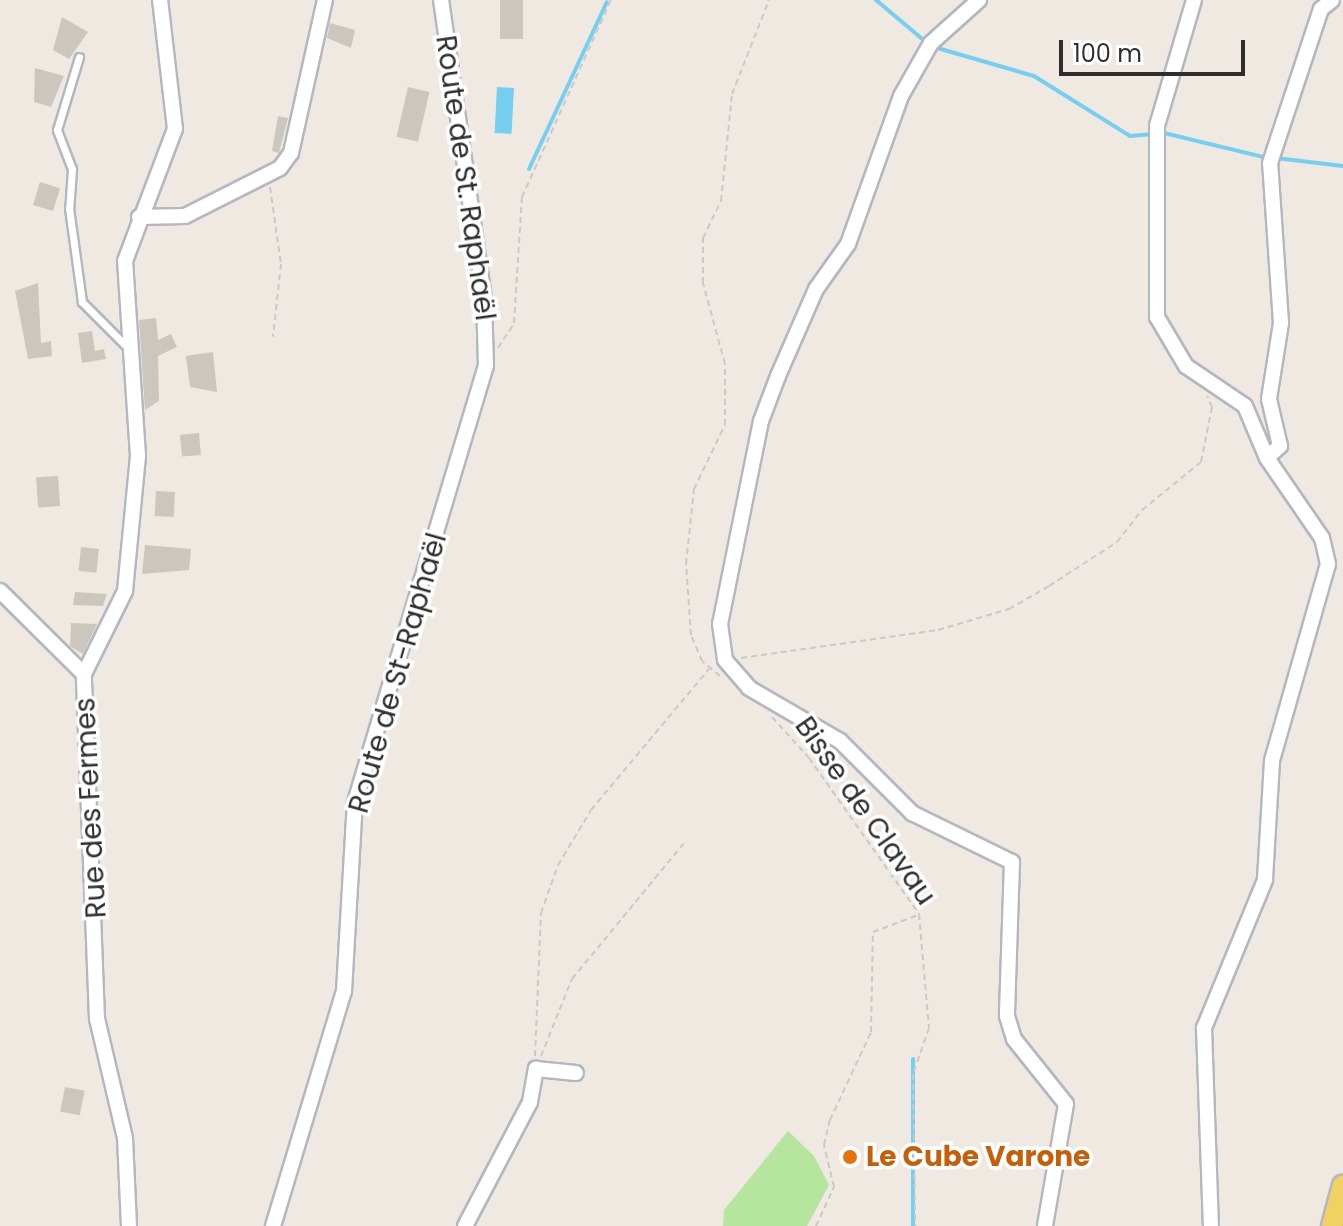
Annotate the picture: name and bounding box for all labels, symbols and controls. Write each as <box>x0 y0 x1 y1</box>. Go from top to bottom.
scale bar <box>1063 24 1249 74</box>
street label: Route de St. Raphaël <box>428 33 502 323</box>
text: 100 m <box>1073 37 1142 70</box>
street label: Route de St-Raphaël <box>342 529 454 817</box>
street label: Rue des Fermes <box>68 697 114 919</box>
street label: Bisse de Clavau <box>788 710 942 912</box>
place label: Le Cube Varone <box>866 1140 1090 1174</box>
marker: Le Cube Varone <box>841 1148 859 1166</box>

